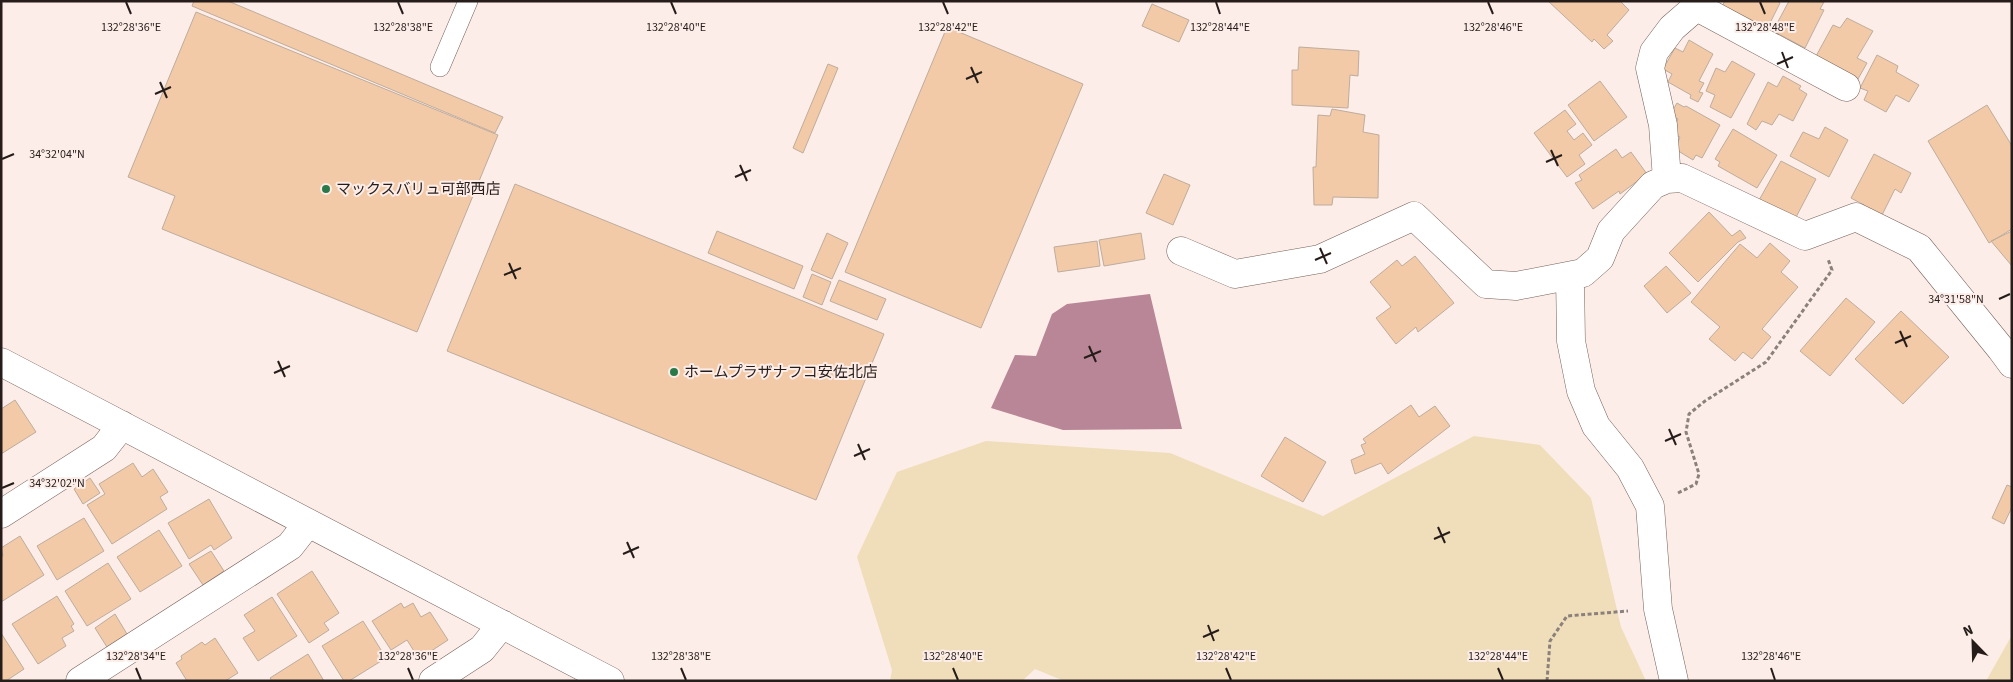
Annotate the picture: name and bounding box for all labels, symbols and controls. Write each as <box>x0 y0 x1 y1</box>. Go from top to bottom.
text: 132°28'36"E <box>101 19 161 36</box>
text: 132°28'38"E <box>373 19 433 36</box>
text: 132°28'40"E <box>646 19 706 36</box>
text: 132°28'42"E <box>918 19 978 36</box>
text: 132°28'44"E <box>1190 19 1250 36</box>
text: 132°28'46"E <box>1463 19 1523 36</box>
text: 132°28'48"E <box>1735 19 1795 36</box>
text: 34°32'04"N <box>29 146 85 163</box>
place label: マックスバリュ可部西店 <box>336 179 501 200</box>
marker: マックスバリュ可部西店 <box>320 183 332 195</box>
text: 34°31'58"N <box>1928 291 1984 308</box>
place label: ホームプラザナフコ安佐北店 <box>684 362 878 383</box>
marker: ホームプラザナフコ安佐北店 <box>668 366 680 378</box>
text: 34°32'02"N <box>29 475 85 492</box>
north arrow <box>1948 617 1998 667</box>
text: N <box>1960 620 1977 642</box>
text: 132°28'34"E <box>106 648 166 665</box>
text: 132°28'36"E <box>378 648 438 665</box>
text: 132°28'38"E <box>651 648 711 665</box>
text: 132°28'40"E <box>923 648 983 665</box>
text: 132°28'42"E <box>1196 648 1256 665</box>
text: 132°28'44"E <box>1468 648 1528 665</box>
text: 132°28'46"E <box>1741 648 1801 665</box>

